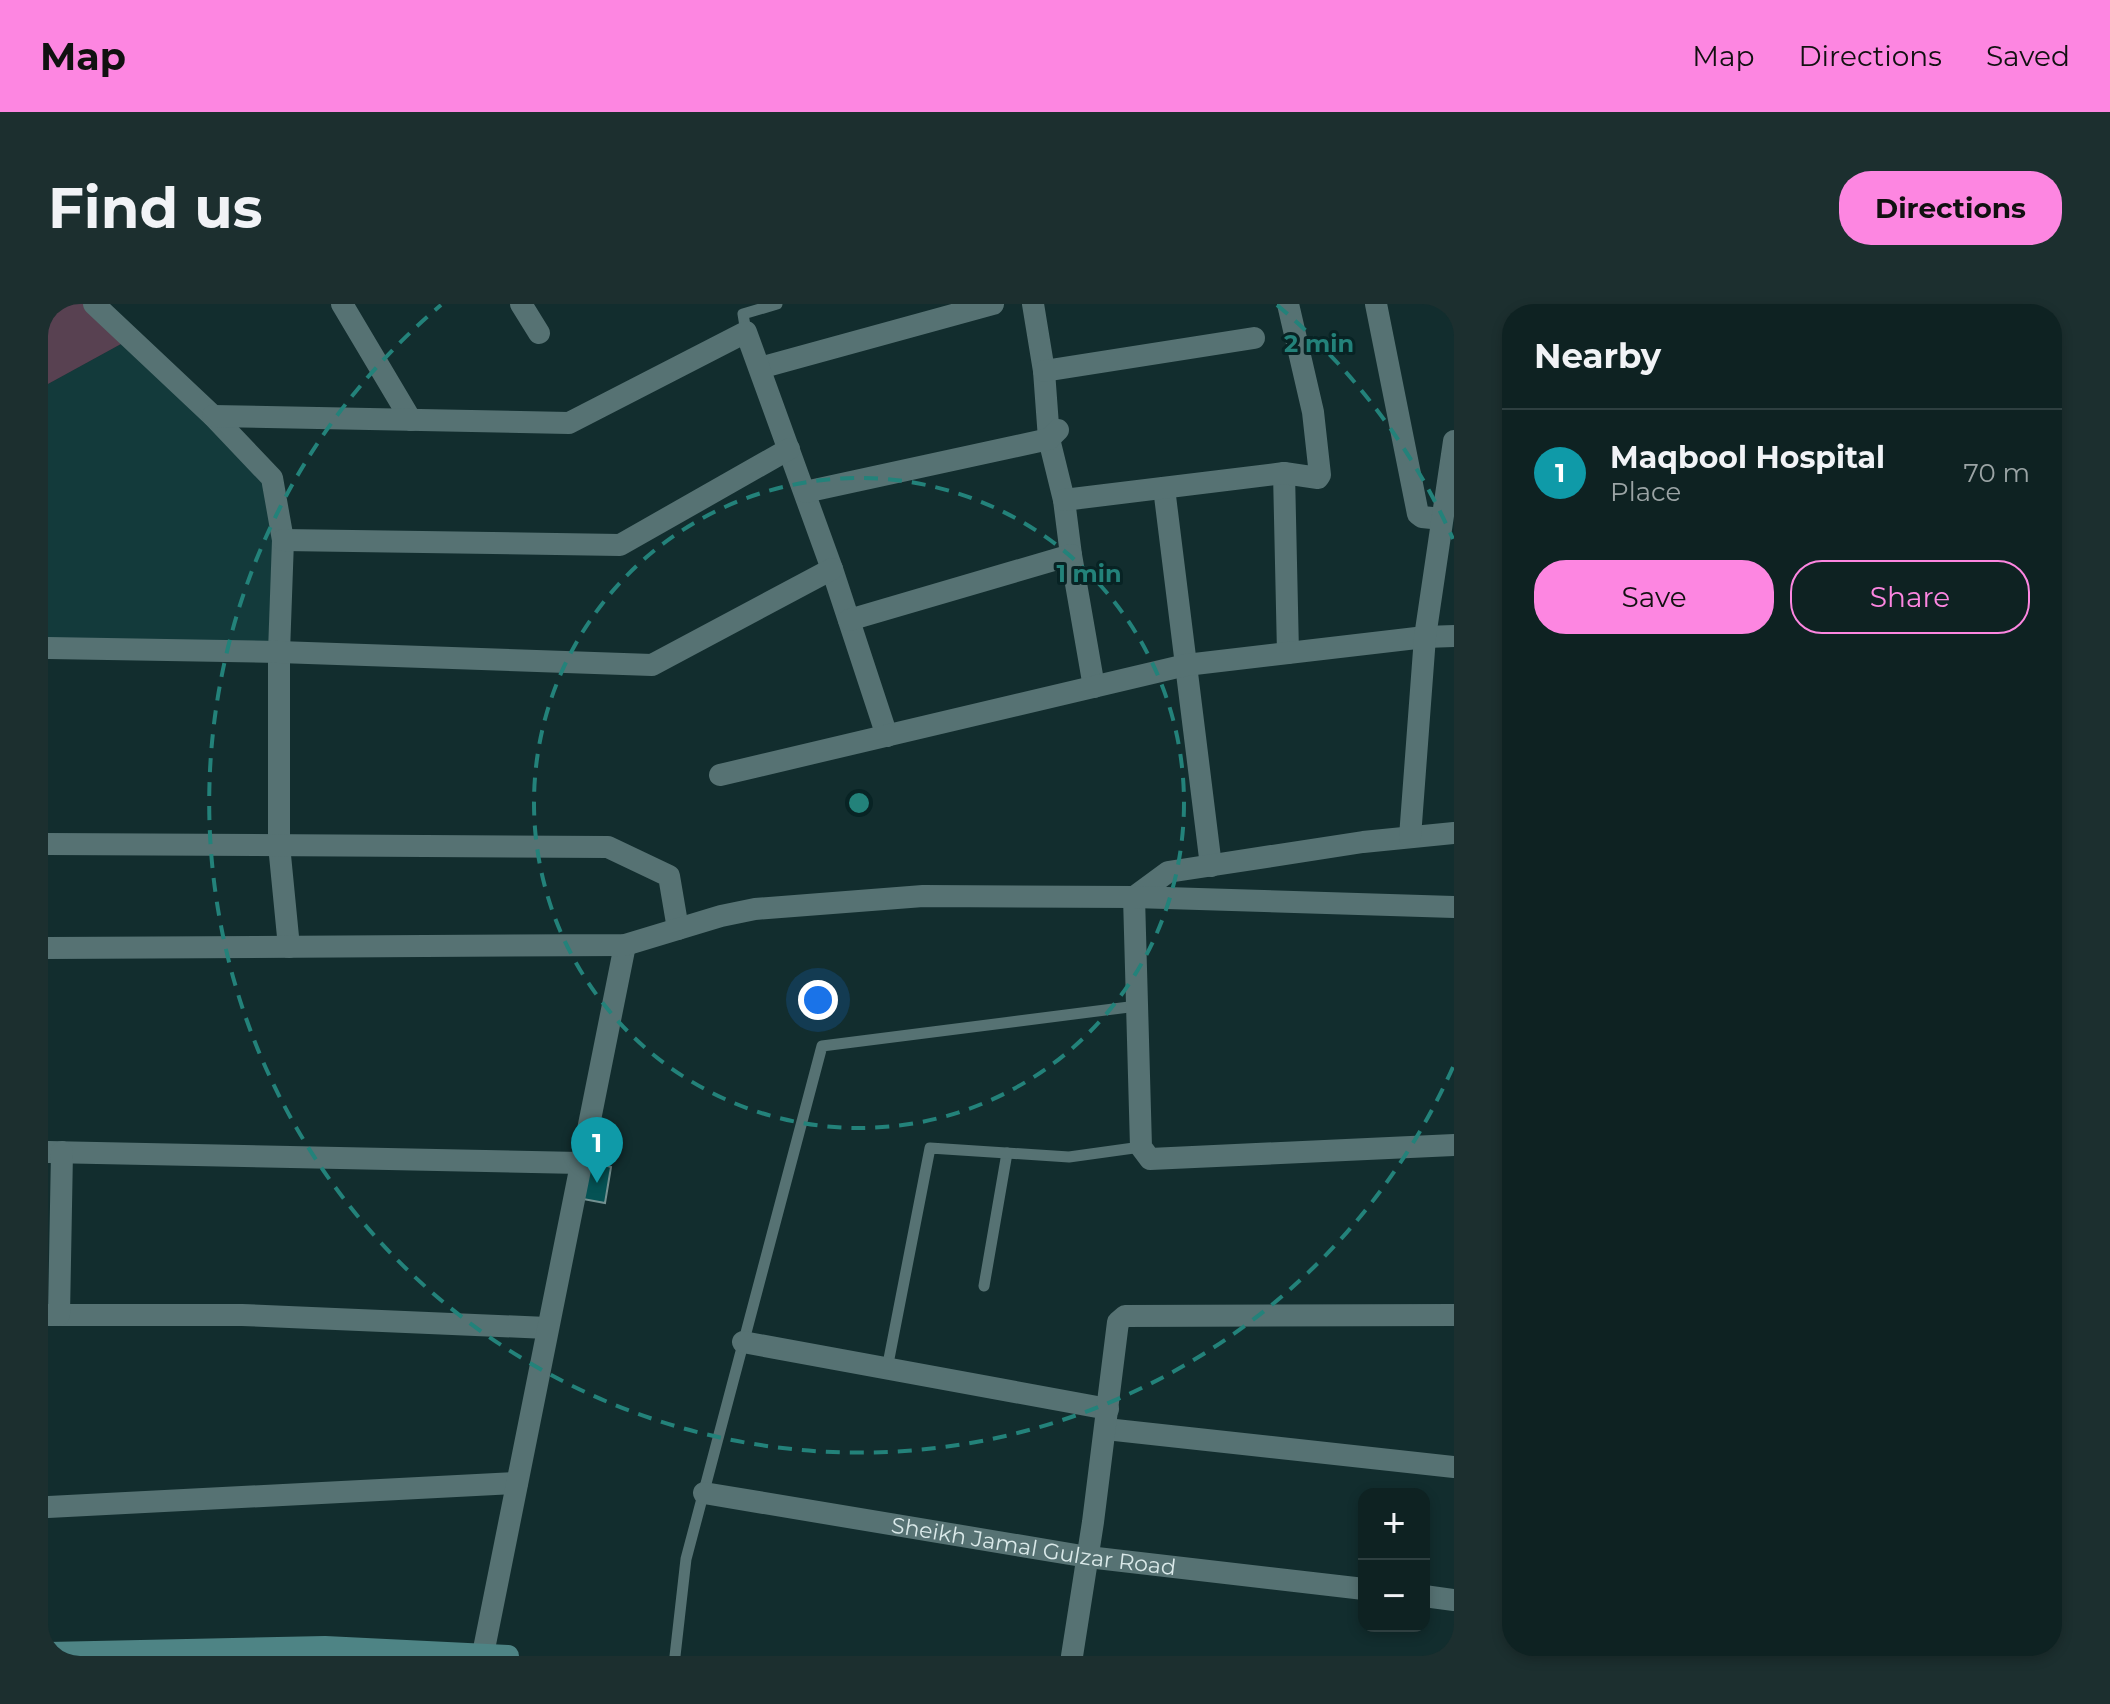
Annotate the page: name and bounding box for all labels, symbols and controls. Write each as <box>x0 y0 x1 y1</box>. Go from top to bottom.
text: Map <box>40 33 126 80</box>
text: Map <box>1692 39 1754 73</box>
text: Directions <box>1798 39 1942 73</box>
text: Saved <box>1986 39 2070 73</box>
button: Directions <box>1839 171 2062 245</box>
text: Find us <box>48 174 262 242</box>
text: 2 min <box>1284 329 1354 358</box>
text: Nearby <box>1534 335 1661 377</box>
text: Maqbool Hospital <box>1610 439 1885 476</box>
text: 1 <box>1555 457 1565 489</box>
text: 70 m <box>1964 457 2030 489</box>
text: Place <box>1610 476 1681 508</box>
text: 1 min <box>1056 559 1122 588</box>
button: Save <box>1534 560 1774 634</box>
button: Share <box>1790 560 2030 634</box>
centre of rings <box>845 789 873 817</box>
your location <box>798 980 838 1020</box>
pin: 1 <box>571 1117 623 1183</box>
map controls <box>1358 1488 1430 1632</box>
button: + <box>1358 1488 1430 1560</box>
street label: Sheikh Jamal Gulzar Road <box>889 1511 1177 1581</box>
button: − <box>1358 1560 1430 1632</box>

